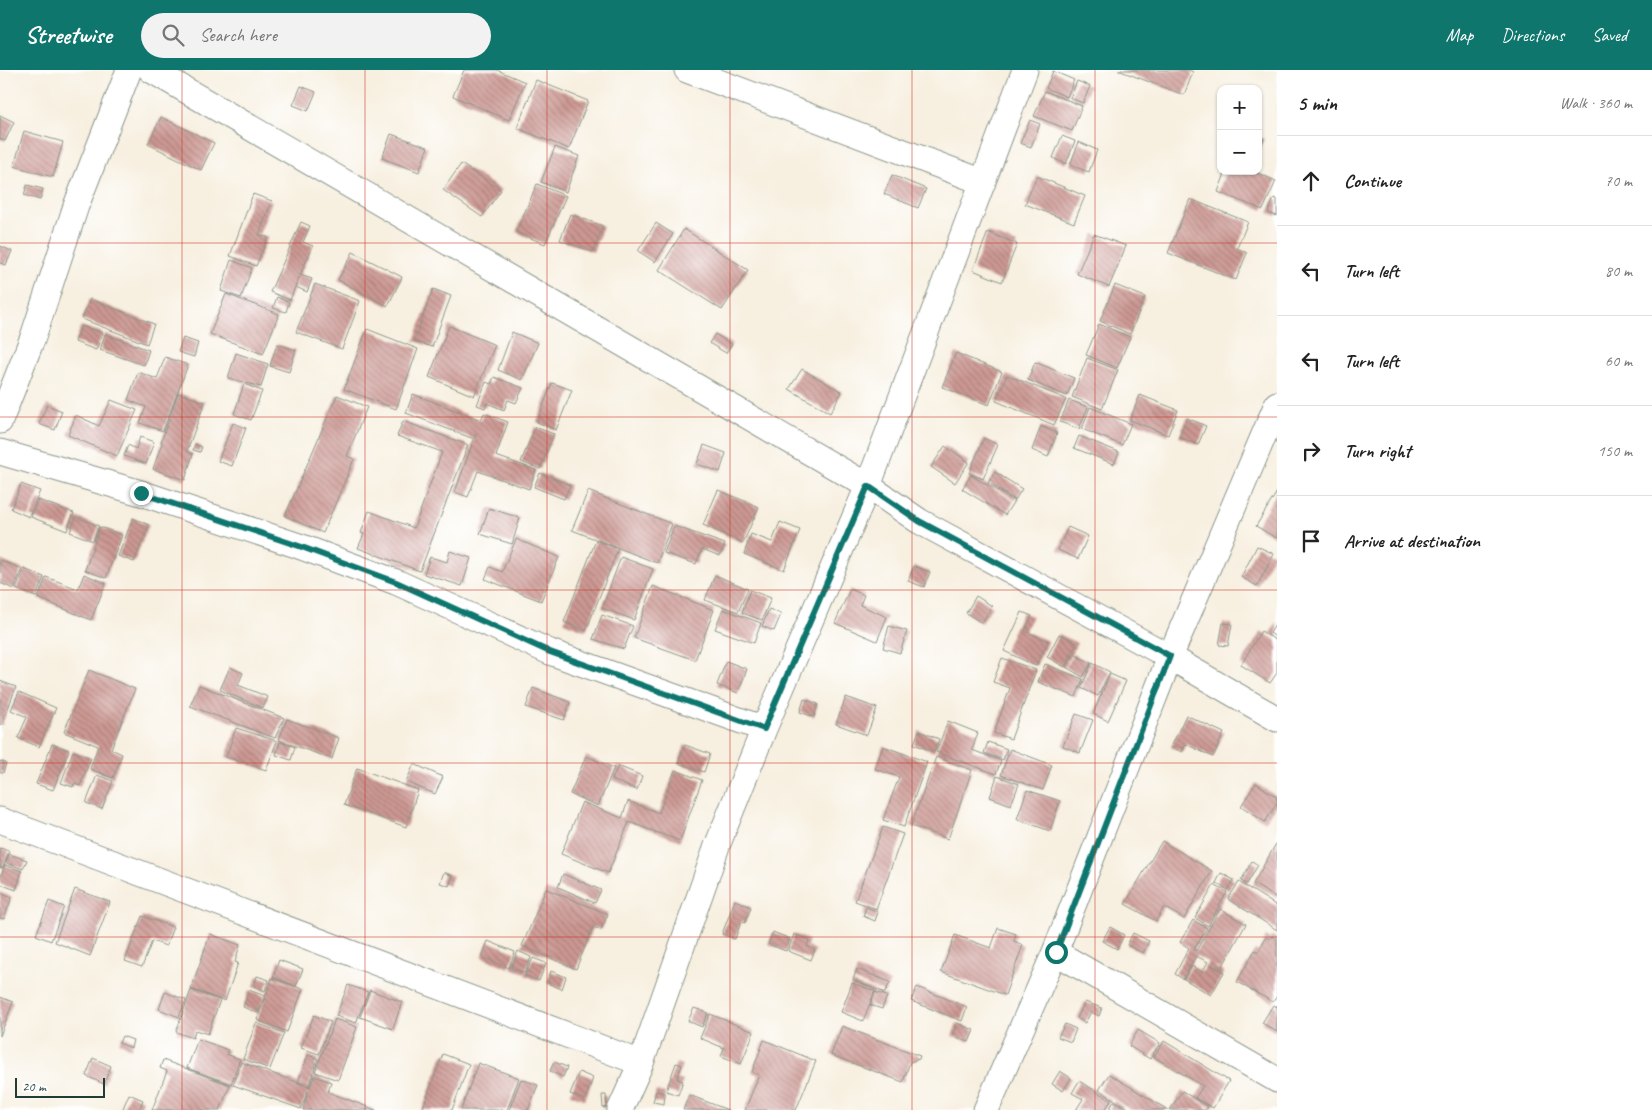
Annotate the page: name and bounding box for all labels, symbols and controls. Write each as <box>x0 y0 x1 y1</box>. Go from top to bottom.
search box <box>141 13 491 58</box>
text: Streetwise <box>25 20 111 50</box>
icon: search <box>159 21 187 49</box>
text: Search here <box>199 23 277 47</box>
text: Map <box>1446 24 1473 46</box>
text: Directions <box>1501 24 1564 46</box>
text: Saved <box>1592 24 1627 46</box>
map controls <box>1217 85 1262 175</box>
button: + <box>1217 85 1262 130</box>
text: 5 min <box>1297 90 1337 116</box>
text: Walk · 360 m <box>1560 93 1632 113</box>
button: − <box>1217 130 1262 175</box>
icon: ahead <box>1297 167 1325 195</box>
text: Continue <box>1344 169 1401 193</box>
text: 70 m <box>1605 171 1632 191</box>
icon: left <box>1297 257 1325 285</box>
text: Turn left <box>1344 259 1399 283</box>
text: 80 m <box>1605 261 1632 281</box>
icon: left <box>1297 347 1325 375</box>
text: Turn left <box>1344 349 1399 373</box>
text: 60 m <box>1605 351 1632 371</box>
icon: right <box>1297 437 1325 465</box>
text: Turn right <box>1344 439 1411 463</box>
text: 150 m <box>1598 441 1632 461</box>
route end <box>130 482 153 505</box>
icon: arrive <box>1297 527 1325 555</box>
text: Arrive at destination <box>1344 529 1480 553</box>
route start <box>1045 941 1068 964</box>
scale bar <box>15 1075 105 1098</box>
text: 20 m <box>22 1078 46 1095</box>

